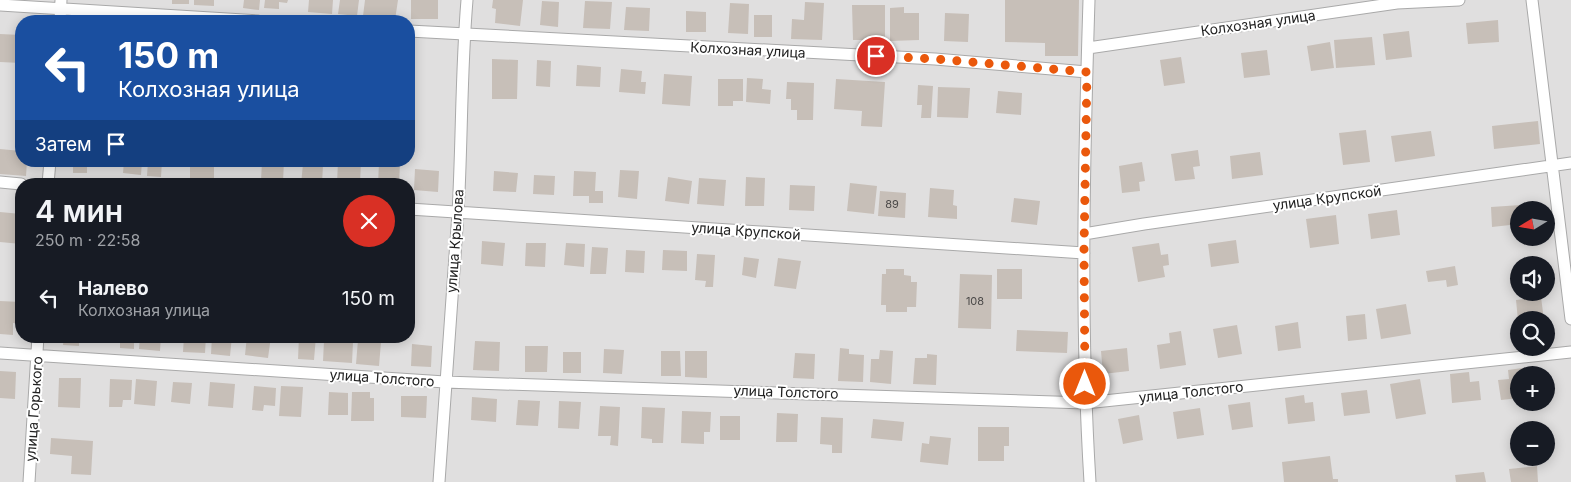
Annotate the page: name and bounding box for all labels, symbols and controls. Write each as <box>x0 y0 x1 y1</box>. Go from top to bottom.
street label: Колхозная улица <box>1200 6 1316 39</box>
text: 150 m <box>118 34 219 76</box>
icon: left <box>35 35 100 100</box>
pin <box>855 35 897 77</box>
street label: Колхозная улица <box>690 38 806 61</box>
icon: arrive <box>862 42 890 70</box>
text: Колхозная улица <box>118 76 300 102</box>
icon: arrive <box>102 130 130 158</box>
text: Затем <box>35 133 92 156</box>
street label: улица Крупской <box>1272 181 1382 214</box>
street label: улица Крылова <box>442 188 467 294</box>
text: 4 мин <box>35 193 123 229</box>
button: close <box>343 195 395 247</box>
house number: 89 <box>885 197 899 211</box>
north arrow <box>1510 201 1555 246</box>
map controls <box>1510 201 1555 466</box>
street label: улица Крупской <box>691 218 801 243</box>
text: 250 m · 22:58 <box>35 230 140 250</box>
button: sound <box>1510 256 1555 301</box>
text: Налево <box>78 277 149 300</box>
icon: left <box>35 284 63 312</box>
text: 150 m <box>342 287 395 310</box>
house number: 108 <box>966 294 984 308</box>
text: Колхозная улица <box>78 300 210 320</box>
button: search <box>1510 311 1555 356</box>
street label: улица Горького <box>21 356 46 462</box>
position arrow <box>1058 357 1110 409</box>
street label: улица Толстого <box>329 365 435 390</box>
button: + <box>1510 366 1555 411</box>
street label: улица Толстого <box>1138 378 1244 405</box>
street label: улица Толстого <box>733 381 839 402</box>
button: − <box>1510 421 1555 466</box>

